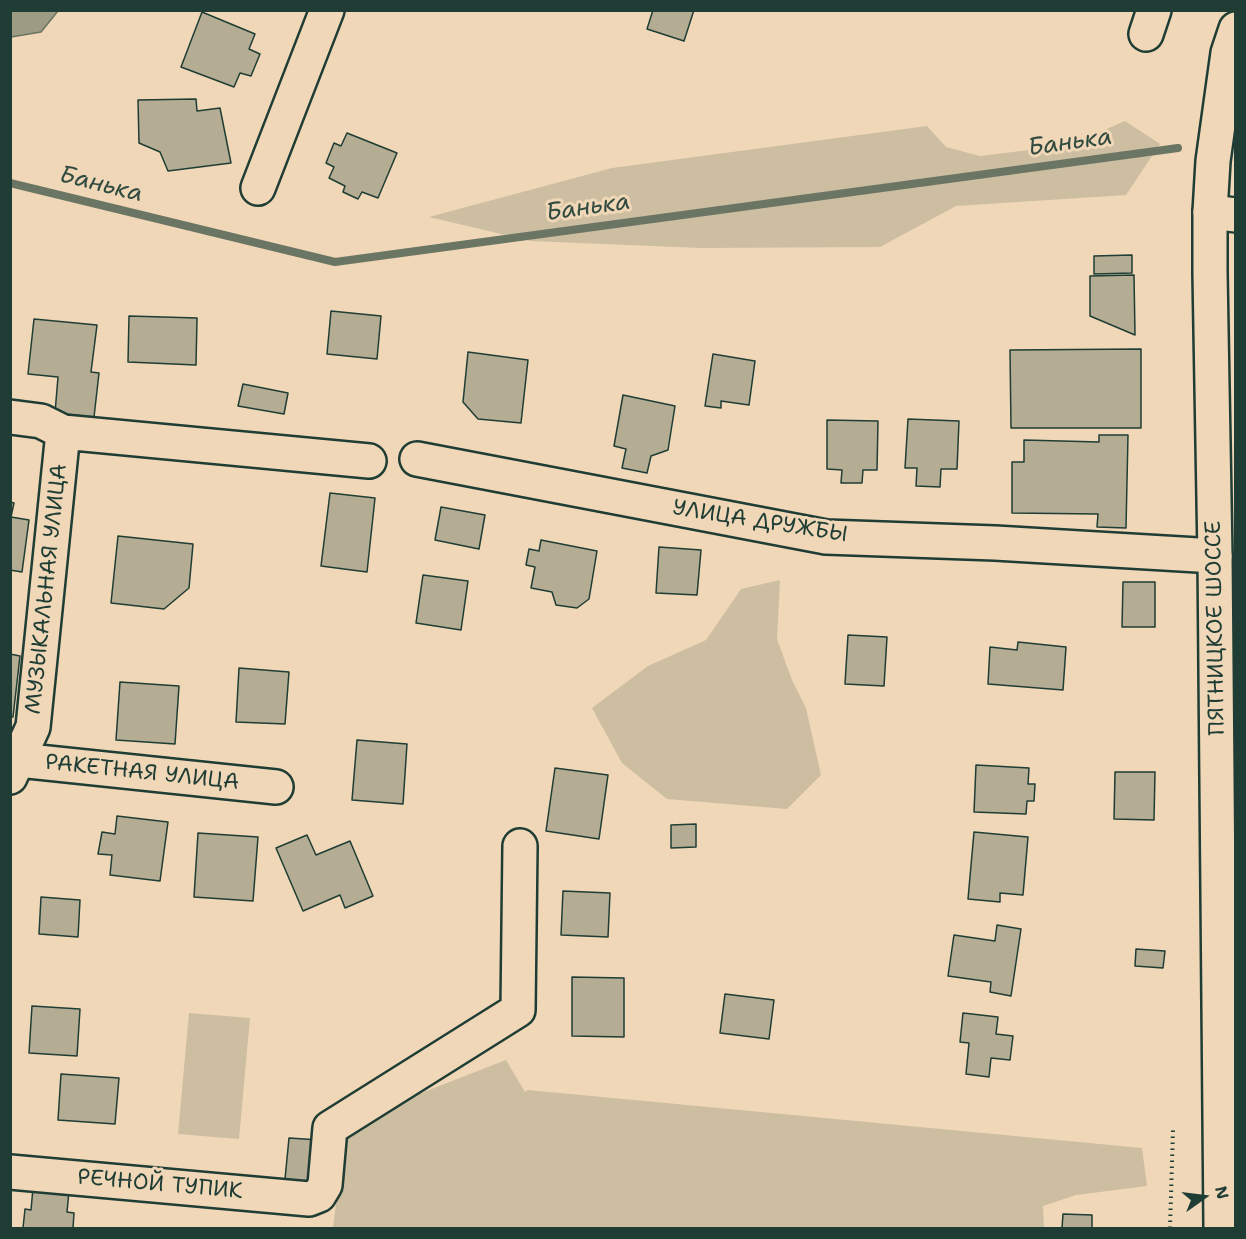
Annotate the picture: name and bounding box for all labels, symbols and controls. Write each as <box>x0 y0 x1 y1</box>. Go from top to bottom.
water label: Банька <box>1026 123 1114 163</box>
water label: Банька <box>56 161 146 209</box>
water label: Банька <box>544 188 632 228</box>
street label: МУЗЫКАЛЬНАЯ УЛИЦА <box>21 463 73 715</box>
street label: УЛИЦА ДРУЖБЫ <box>671 495 849 549</box>
street label: ПЯТНИЦКОЕ ШОССЕ <box>1201 520 1231 736</box>
street label: РАКЕТНАЯ УЛИЦА <box>44 750 240 796</box>
street label: РЕЧНОЙ ТУПИК <box>76 1165 244 1205</box>
north arrow <box>1174 1167 1234 1227</box>
text: N <box>1210 1184 1234 1201</box>

